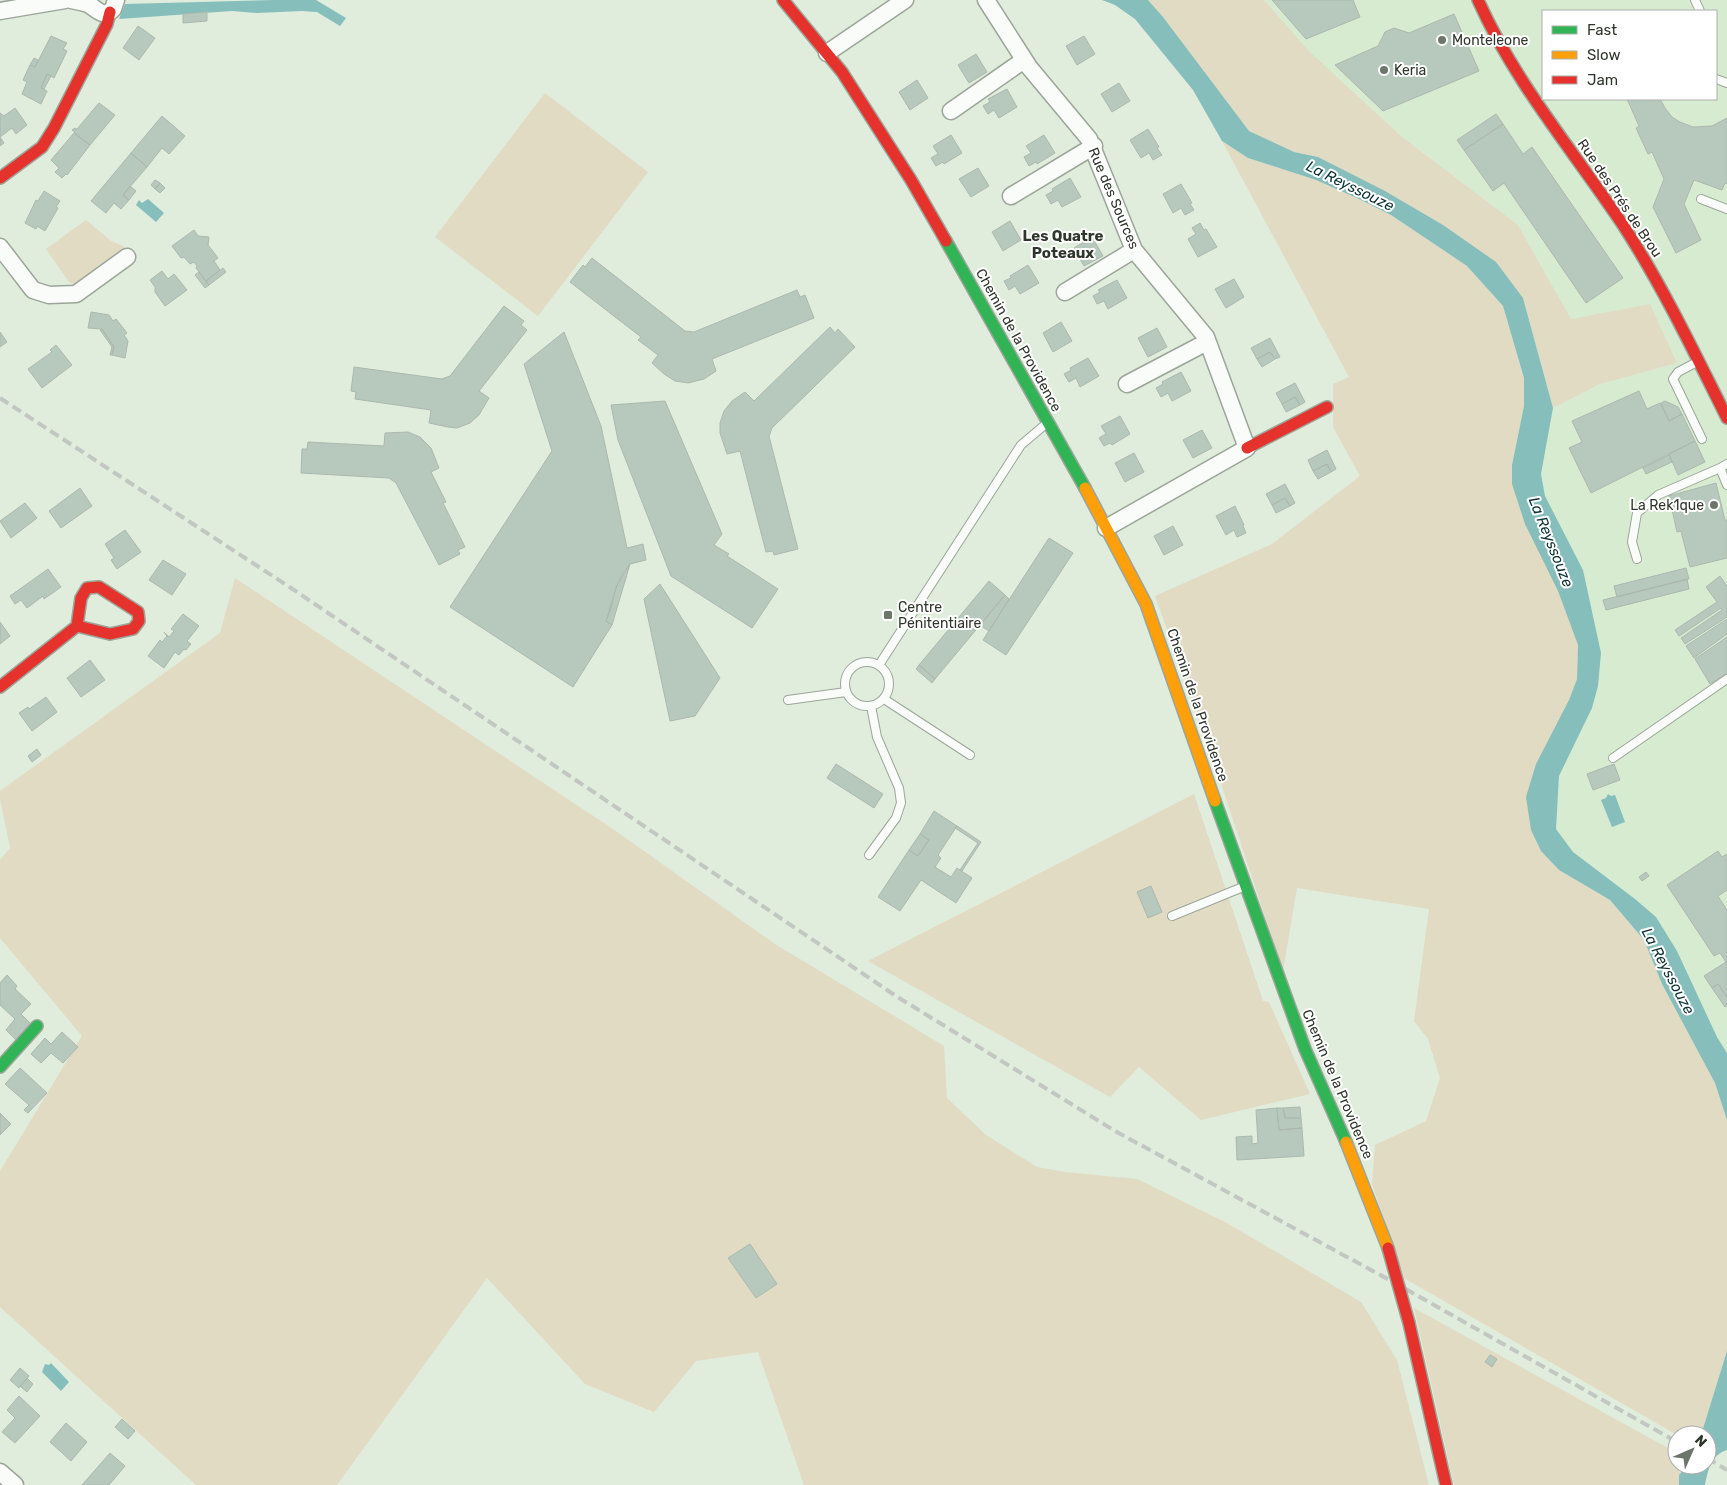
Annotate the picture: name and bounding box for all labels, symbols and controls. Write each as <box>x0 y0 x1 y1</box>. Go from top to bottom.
legend <box>1542 10 1717 100</box>
text: Fast <box>1587 21 1617 39</box>
place label: Monteleone <box>1452 32 1529 49</box>
marker: Monteleone <box>1436 34 1448 46</box>
text: Slow <box>1587 46 1620 64</box>
place label: Keria <box>1394 62 1426 79</box>
marker: Keria <box>1378 64 1390 76</box>
text: Jam <box>1587 71 1618 89</box>
street label: Rue des Prés de Brou <box>1574 136 1665 261</box>
street label: Rue des Sources <box>1084 145 1143 252</box>
water label: La Reyssouze <box>1303 157 1397 215</box>
district label: Les Quatre Poteaux <box>1022 227 1104 262</box>
street label: Chemin de la Providence <box>972 266 1065 415</box>
water label: La Reyssouze <box>1525 494 1577 590</box>
place label: La Rek1que <box>1630 497 1704 514</box>
marker: La Rek1que <box>1708 499 1720 511</box>
place label: Centre Pénitentiaire <box>898 599 981 632</box>
marker: Centre Pénitentiaire <box>882 609 894 621</box>
street label: Chemin de la Providence <box>1163 626 1232 784</box>
water label: La Reyssouze <box>1638 925 1699 1018</box>
street label: Chemin de la Providence <box>1298 1007 1377 1162</box>
north arrow <box>1667 1425 1717 1475</box>
text: N <box>1691 1432 1710 1451</box>

